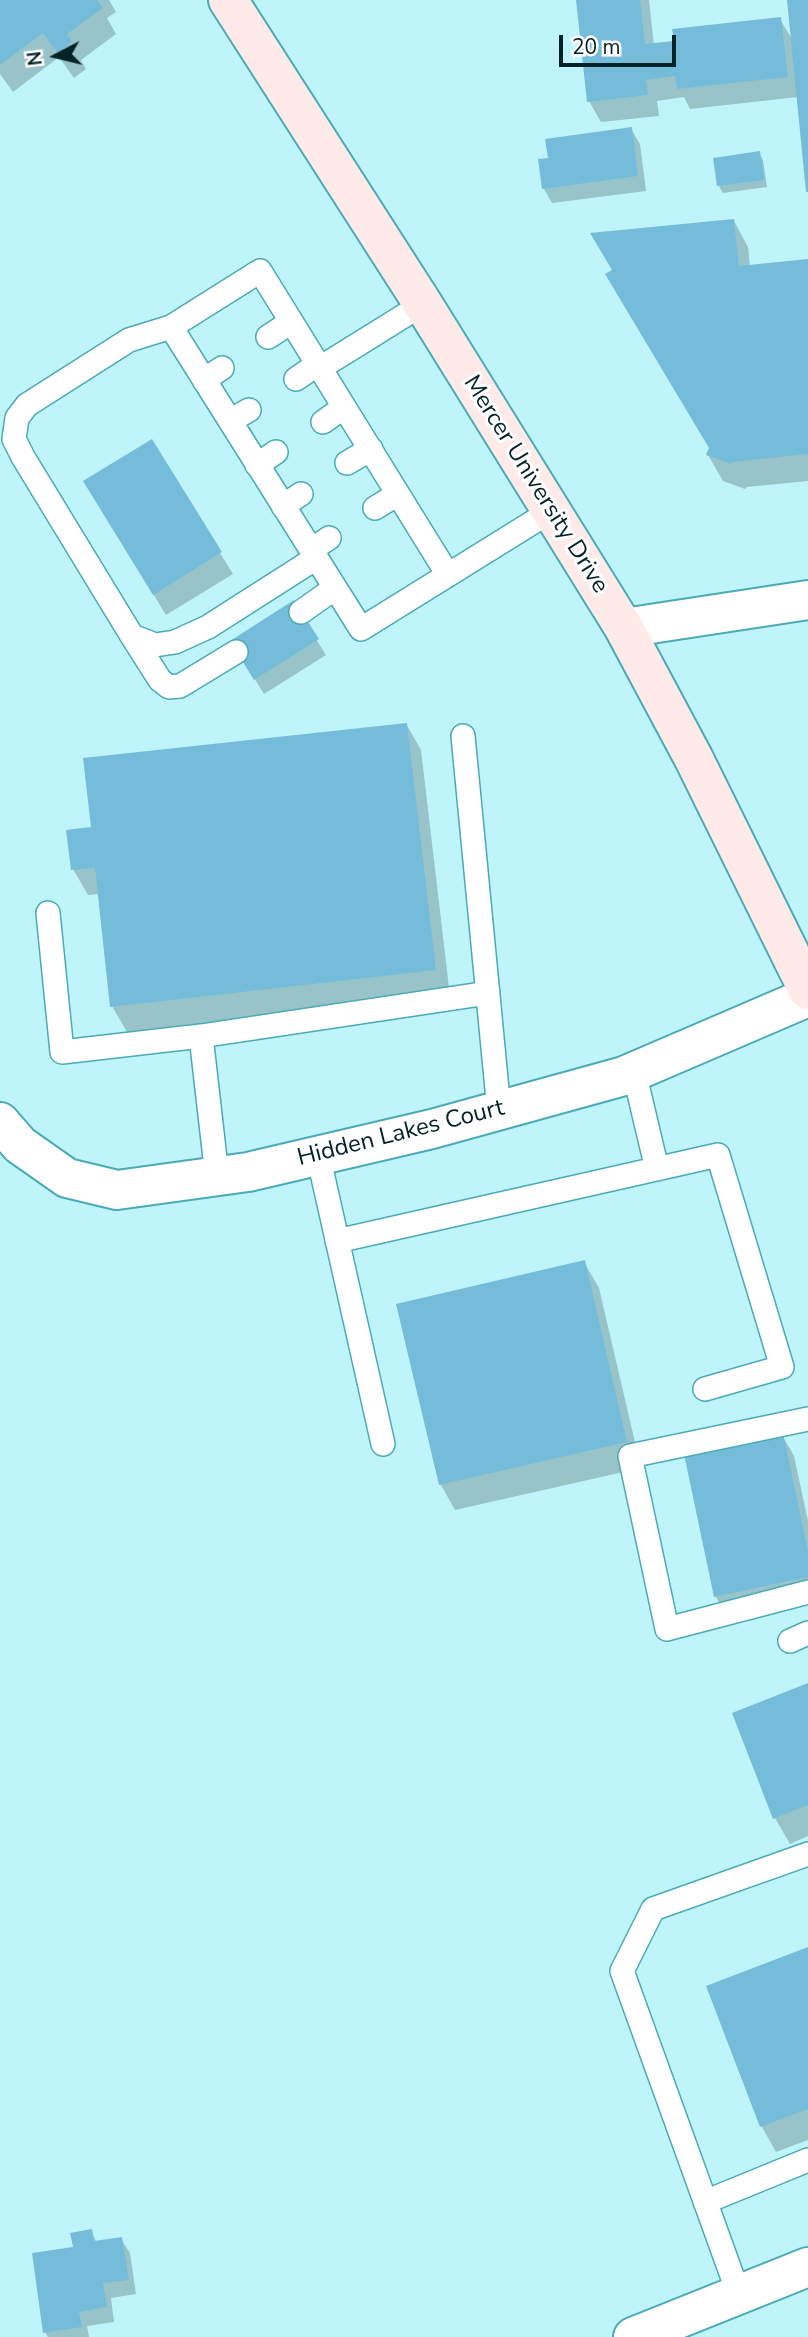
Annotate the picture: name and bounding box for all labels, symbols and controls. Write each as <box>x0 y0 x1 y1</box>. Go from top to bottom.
north arrow <box>21 21 91 91</box>
scale bar <box>563 21 680 65</box>
text: 20 m <box>572 33 621 61</box>
text: N <box>21 50 49 67</box>
street label: Mercer University Drive <box>456 371 614 599</box>
street label: Hidden Lakes Court <box>295 1094 507 1174</box>

